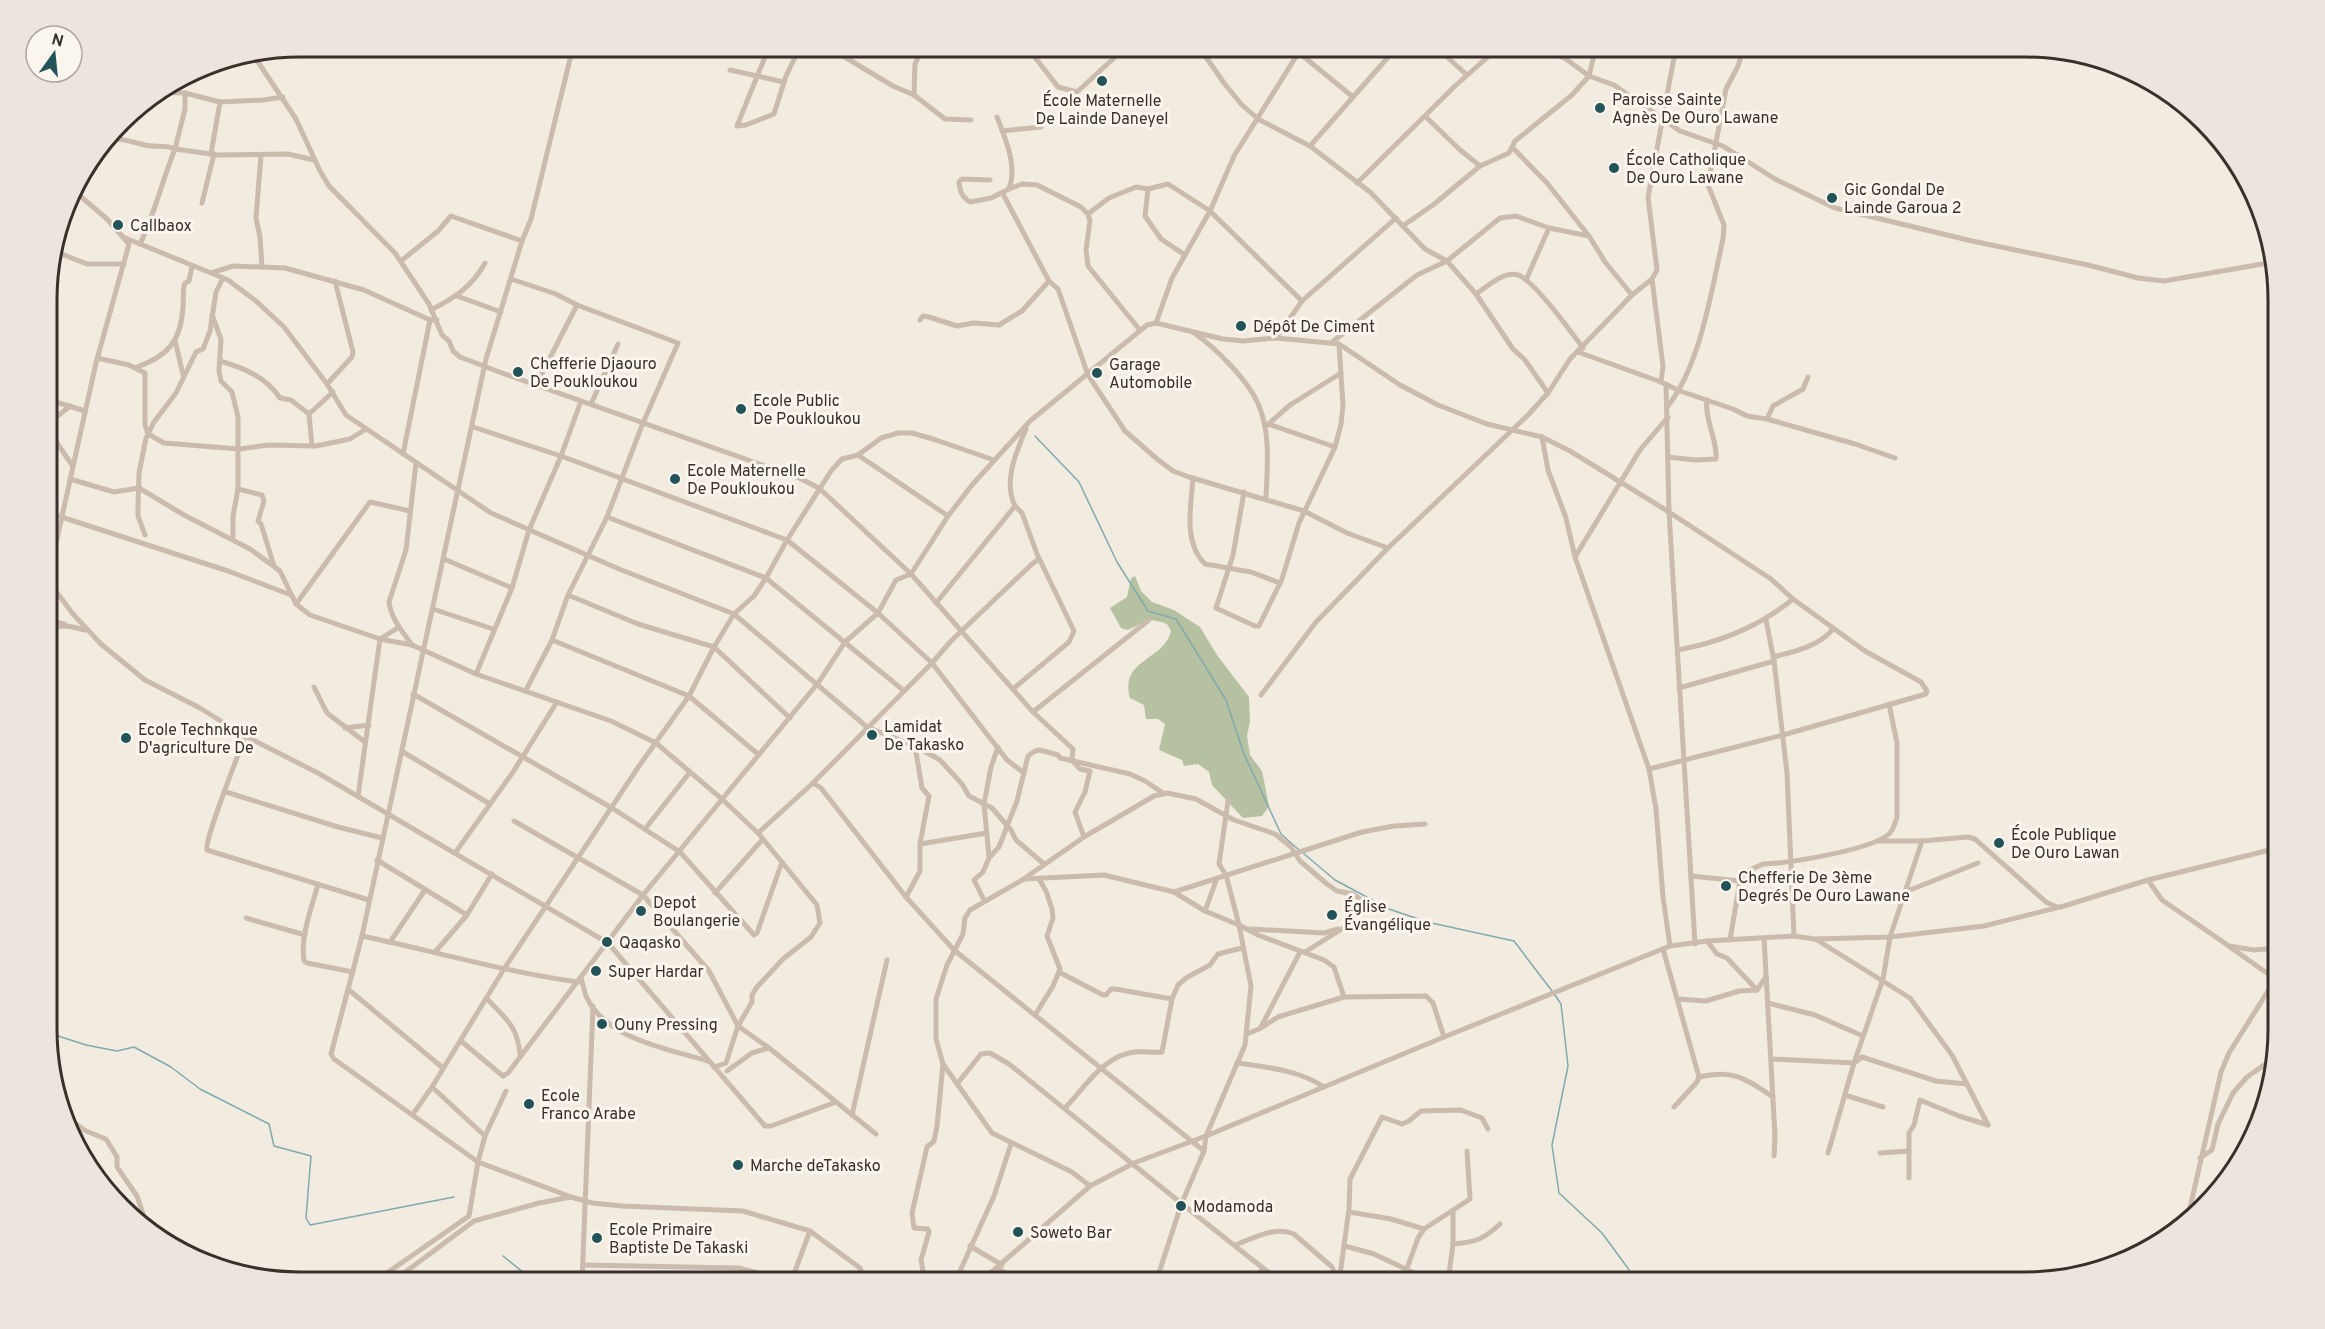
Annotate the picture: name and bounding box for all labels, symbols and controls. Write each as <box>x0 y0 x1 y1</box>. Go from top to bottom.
north arrow <box>24 24 84 84</box>
text: N <box>49 30 66 53</box>
marker: École Maternelle De Lainde Daneyel <box>1095 74 1109 88</box>
place label: École Maternelle De Lainde Daneyel <box>1035 90 1169 130</box>
place label: Paroisse Sainte Agnès De Ouro Lawane <box>1612 91 1778 129</box>
marker: Paroisse Sainte Agnès De Ouro Lawane <box>1593 101 1607 115</box>
place label: École Catholique De Ouro Lawane <box>1626 149 1746 189</box>
marker: École Catholique De Ouro Lawane <box>1607 161 1621 175</box>
place label: Gic Gondal De Lainde Garoua 2 <box>1844 181 1962 219</box>
marker: Gic Gondal De Lainde Garoua 2 <box>1825 191 1839 205</box>
place label: Callbaox <box>130 217 192 237</box>
marker: Callbaox <box>111 218 125 232</box>
place label: Dépôt De Ciment <box>1253 318 1375 338</box>
marker: Dépôt De Ciment <box>1234 319 1248 333</box>
place label: Chefferie Djaouro De Poukloukou <box>530 355 657 393</box>
place label: Garage Automobile <box>1109 356 1192 394</box>
marker: Chefferie Djaouro De Poukloukou <box>511 365 525 379</box>
marker: Garage Automobile <box>1090 366 1104 380</box>
place label: Ecole Public De Poukloukou <box>753 392 861 430</box>
marker: Ecole Public De Poukloukou <box>734 402 748 416</box>
place label: Ecole Maternelle De Poukloukou <box>687 462 806 500</box>
marker: Ecole Maternelle De Poukloukou <box>668 472 682 486</box>
place label: Lamidat De Takasko <box>884 718 964 756</box>
place label: Ecole Technkque D'agriculture De <box>138 721 258 759</box>
marker: Lamidat De Takasko <box>865 728 879 742</box>
marker: Ecole Technkque D'agriculture De <box>119 731 133 745</box>
place label: École Publique De Ouro Lawan <box>2011 824 2120 864</box>
marker: École Publique De Ouro Lawan <box>1992 836 2006 850</box>
place label: Chefferie De 3ème Degrés De Ouro Lawane <box>1738 869 1910 907</box>
marker: Chefferie De 3ème Degrés De Ouro Lawane <box>1719 879 1733 893</box>
place label: Depot Boulangerie <box>653 894 740 932</box>
place label: Église Évangélique <box>1344 896 1431 936</box>
marker: Depot Boulangerie <box>634 904 648 918</box>
marker: Église Évangélique <box>1325 908 1339 922</box>
place label: Qaqasko <box>619 934 681 954</box>
marker: Qaqasko <box>600 935 614 949</box>
place label: Super Hardar <box>608 963 704 983</box>
marker: Super Hardar <box>589 964 603 978</box>
place label: Ouny Pressing <box>614 1016 718 1036</box>
marker: Ouny Pressing <box>595 1017 609 1031</box>
place label: Ecole Franco Arabe <box>541 1087 636 1125</box>
marker: Ecole Franco Arabe <box>522 1097 536 1111</box>
place label: Marche deTakasko <box>750 1157 881 1177</box>
marker: Marche deTakasko <box>731 1158 745 1172</box>
place label: Modamoda <box>1193 1198 1273 1218</box>
marker: Modamoda <box>1174 1199 1188 1213</box>
place label: Ecole Primaire Baptiste De Takaski <box>609 1221 748 1259</box>
place label: Soweto Bar <box>1030 1224 1112 1244</box>
marker: Soweto Bar <box>1011 1225 1025 1239</box>
marker: Ecole Primaire Baptiste De Takaski <box>590 1231 604 1245</box>

